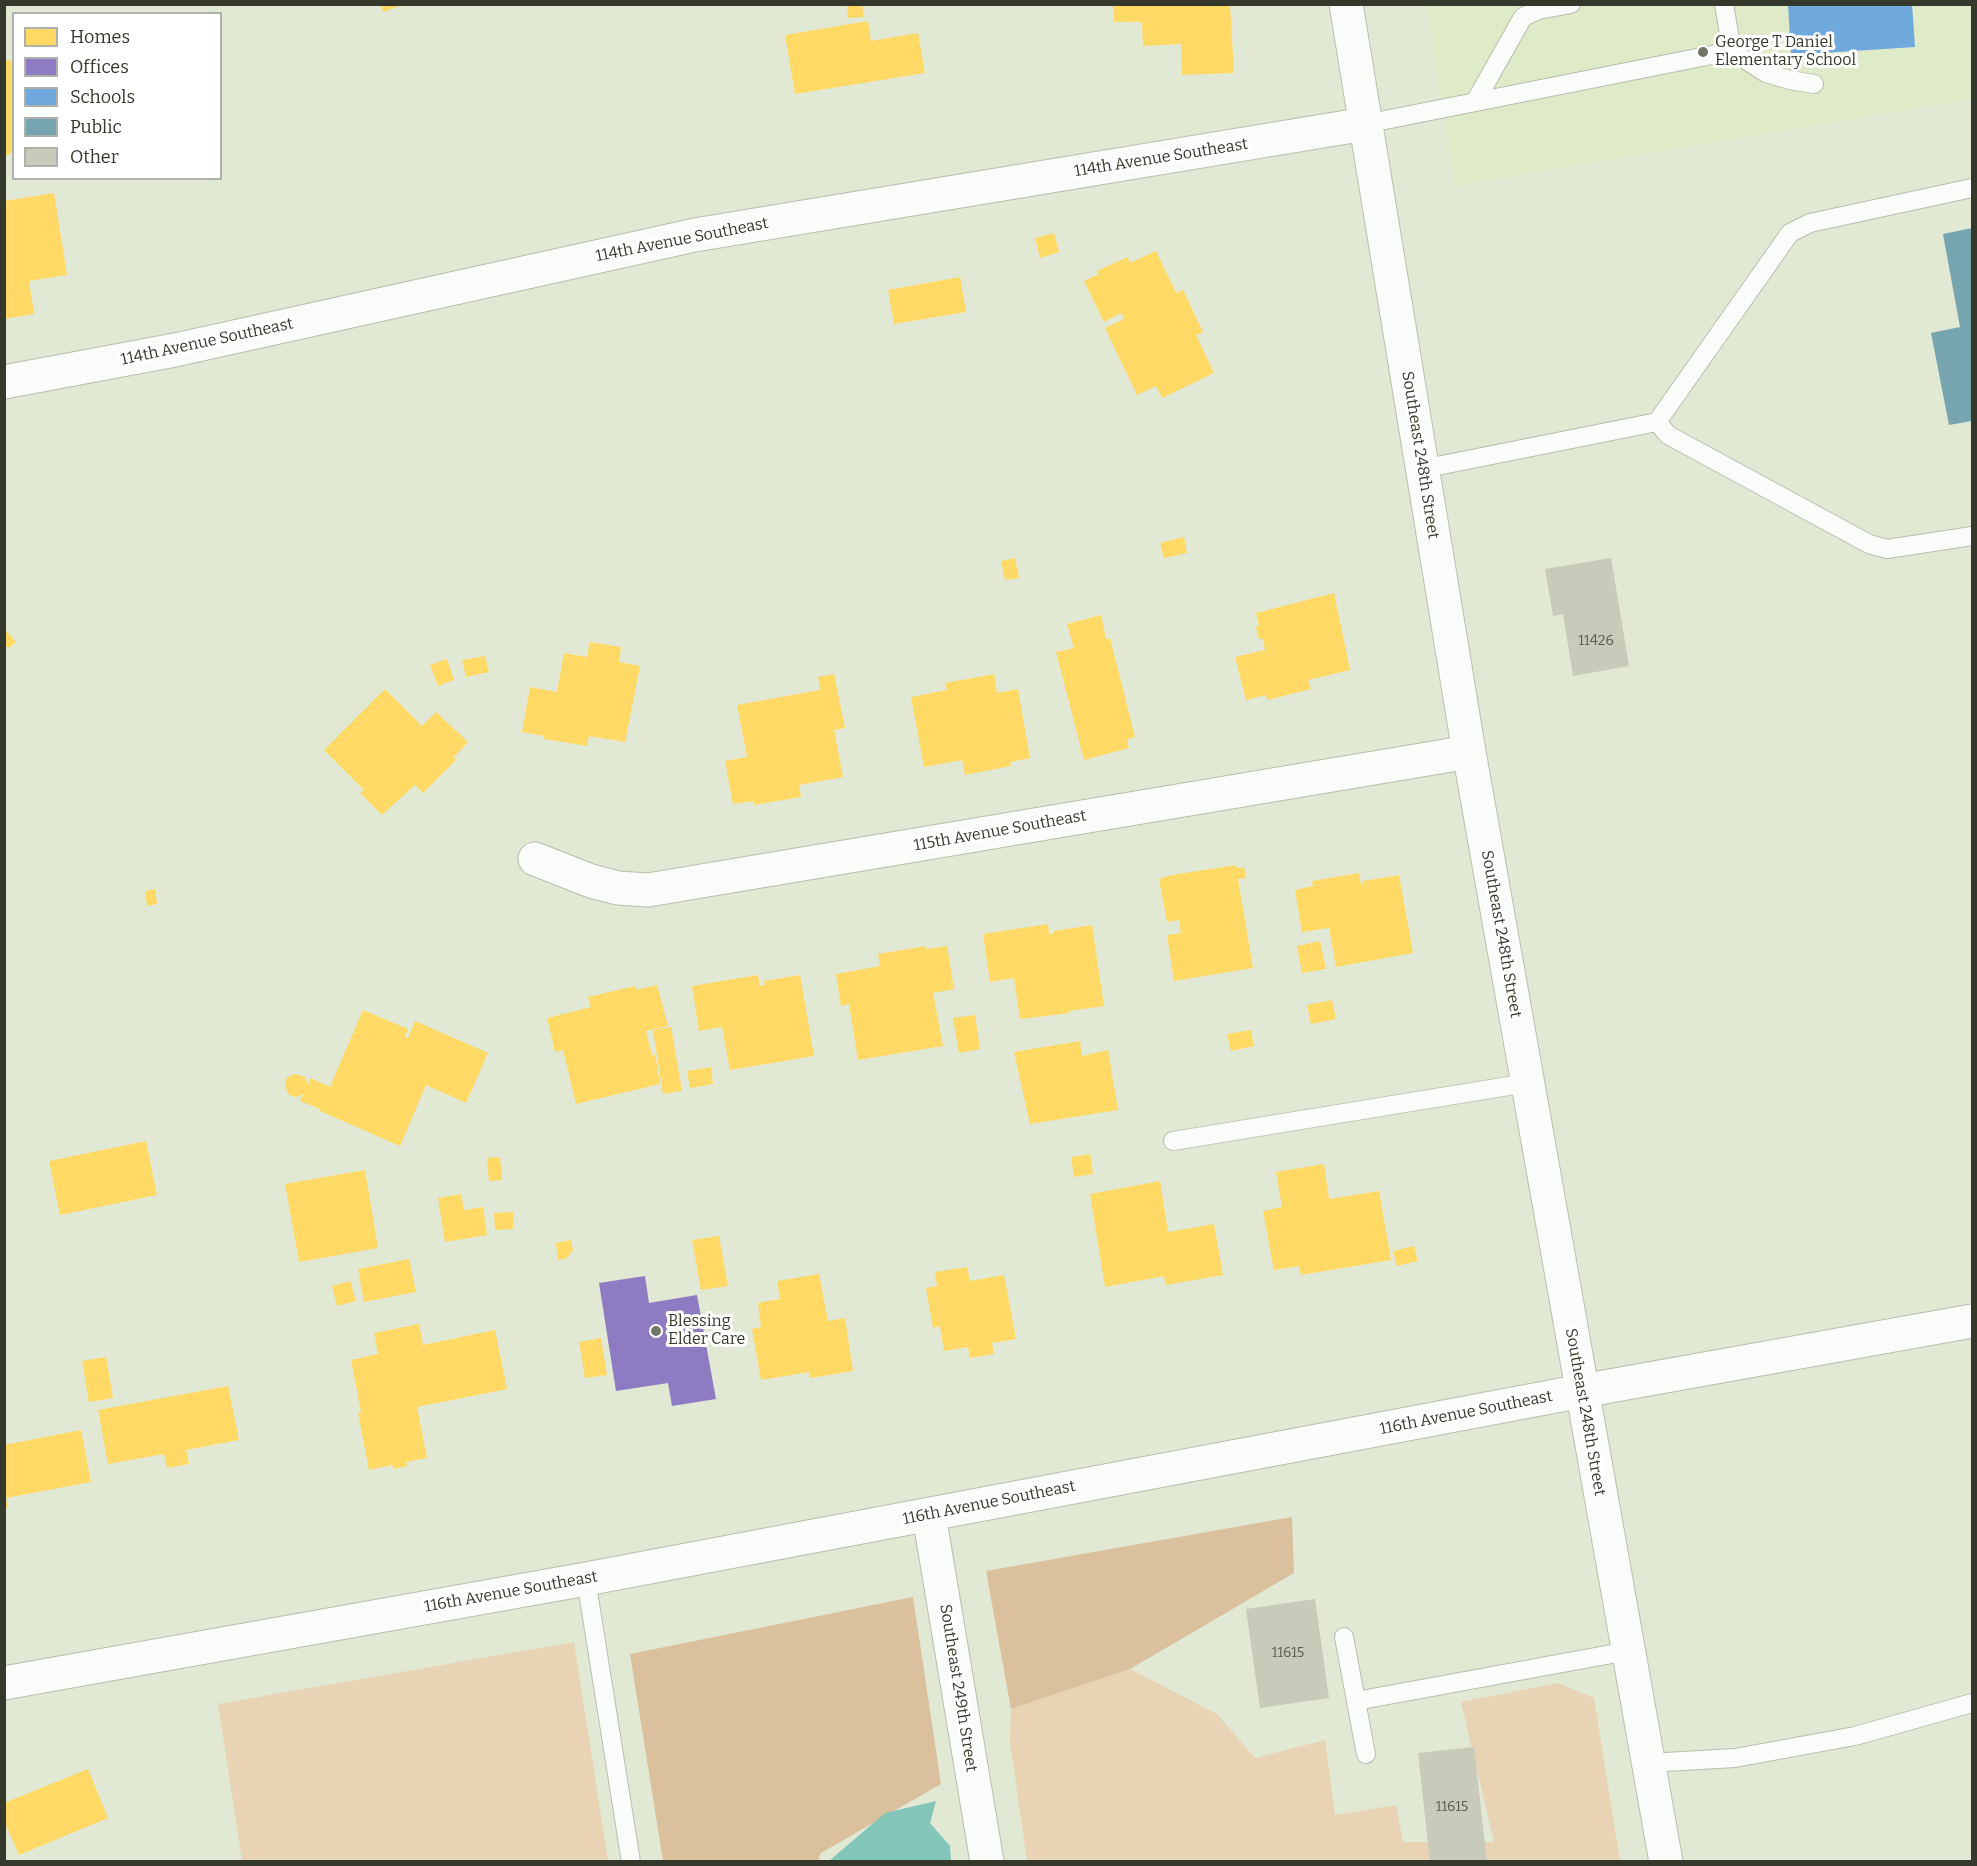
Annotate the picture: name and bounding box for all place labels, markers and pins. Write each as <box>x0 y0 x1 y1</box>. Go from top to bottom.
place label: George T Daniel Elementary School <box>1715 33 1856 71</box>
marker: George T Daniel Elementary School <box>1696 45 1710 59</box>
place label: Blessing Elder Care <box>668 1312 745 1350</box>
marker: Blessing Elder Care <box>649 1324 663 1338</box>

